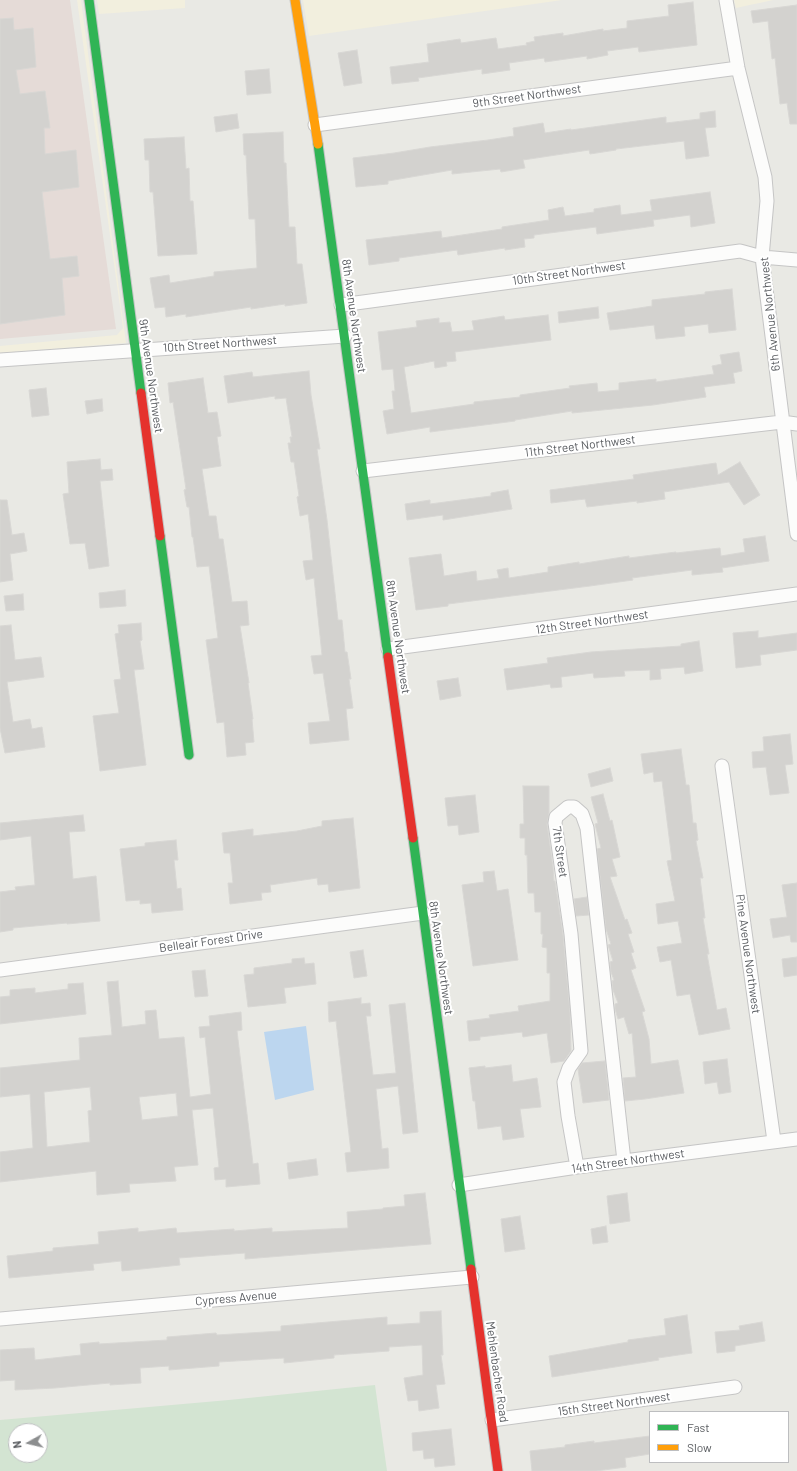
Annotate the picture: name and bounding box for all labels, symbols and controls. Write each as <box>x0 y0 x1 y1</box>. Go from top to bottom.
street label: 9th Street Northwest <box>472 81 582 111</box>
street label: 6th Avenue Northwest <box>757 256 783 372</box>
street label: 8th Avenue Northwest <box>339 258 369 374</box>
street label: 10th Street Northwest <box>511 258 627 288</box>
street label: 9th Avenue Northwest <box>136 318 166 434</box>
street label: 10th Street Northwest <box>163 333 277 355</box>
street label: 11th Street Northwest <box>524 432 636 460</box>
street label: 8th Avenue Northwest <box>383 579 413 695</box>
street label: 12th Street Northwest <box>535 607 649 637</box>
street label: 7th Street <box>549 825 571 879</box>
street label: Pine Avenue Northwest <box>732 893 764 1015</box>
street label: 8th Avenue Northwest <box>426 900 456 1016</box>
street label: Belleair Forest Drive <box>158 927 264 955</box>
street label: 14th Street Northwest <box>571 1146 685 1176</box>
street label: Cypress Avenue <box>195 1287 277 1309</box>
street label: Mehlenbacher Road <box>483 1320 511 1424</box>
street label: 15th Street Northwest <box>557 1389 671 1419</box>
legend <box>649 1411 789 1463</box>
text: Fast <box>687 1420 710 1434</box>
north arrow <box>8 1423 48 1463</box>
text: N <box>10 1440 24 1449</box>
text: Slow <box>687 1440 712 1454</box>

